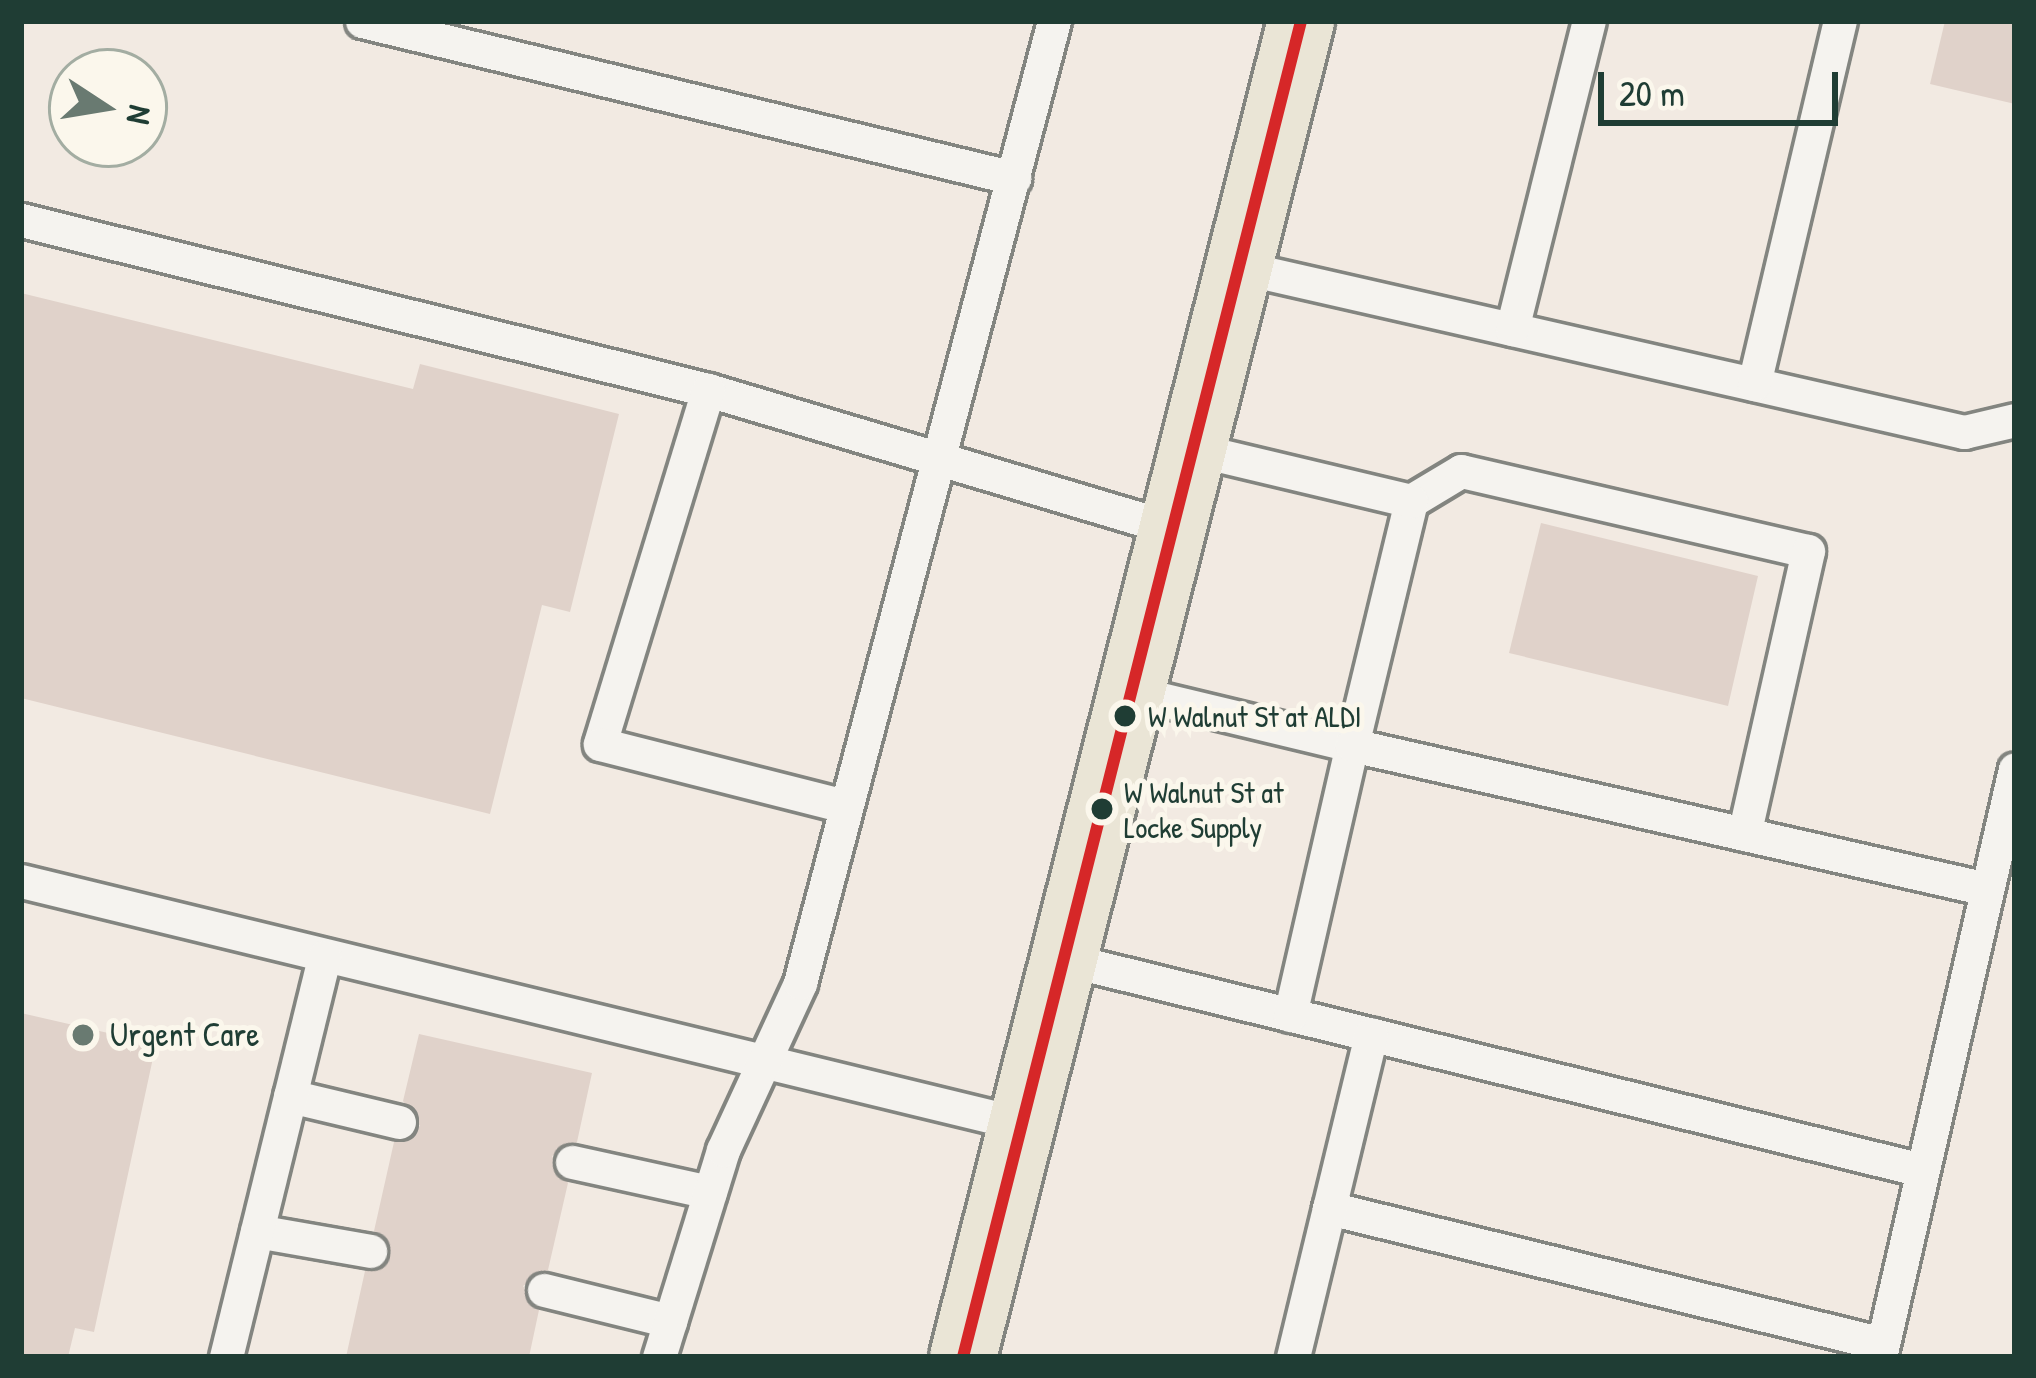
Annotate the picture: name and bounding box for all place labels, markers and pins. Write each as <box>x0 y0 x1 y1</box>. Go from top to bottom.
place label: W Walnut St at ALDI <box>1148 698 1361 734</box>
marker: W Walnut St at ALDI <box>1114 705 1136 727</box>
place label: W Walnut St at Locke Supply <box>1124 774 1283 844</box>
marker: W Walnut St at Locke Supply <box>1091 798 1113 820</box>
place label: Urgent Care <box>110 1015 259 1055</box>
marker: Urgent Care <box>67 1019 99 1051</box>

